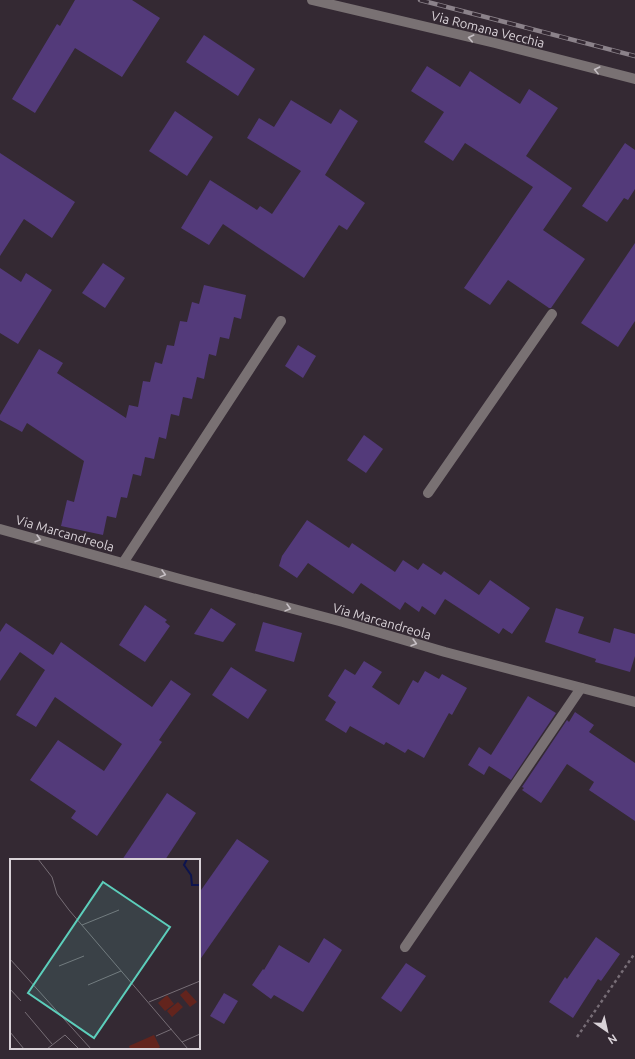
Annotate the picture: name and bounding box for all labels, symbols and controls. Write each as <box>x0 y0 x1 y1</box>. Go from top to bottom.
street label: Via Romana Vecchia <box>430 8 546 50</box>
one-way arrow <box>468 34 474 42</box>
one-way arrow <box>594 66 601 75</box>
street label: Via Marcandreola <box>14 512 116 554</box>
one-way arrow <box>34 534 41 543</box>
one-way arrow <box>159 569 166 578</box>
street label: Via Marcandreola <box>331 600 433 642</box>
one-way arrow <box>285 603 292 612</box>
one-way arrow <box>410 638 417 647</box>
inset map <box>10 859 200 1049</box>
north arrow <box>587 1011 627 1051</box>
text: N <box>606 1032 619 1047</box>

